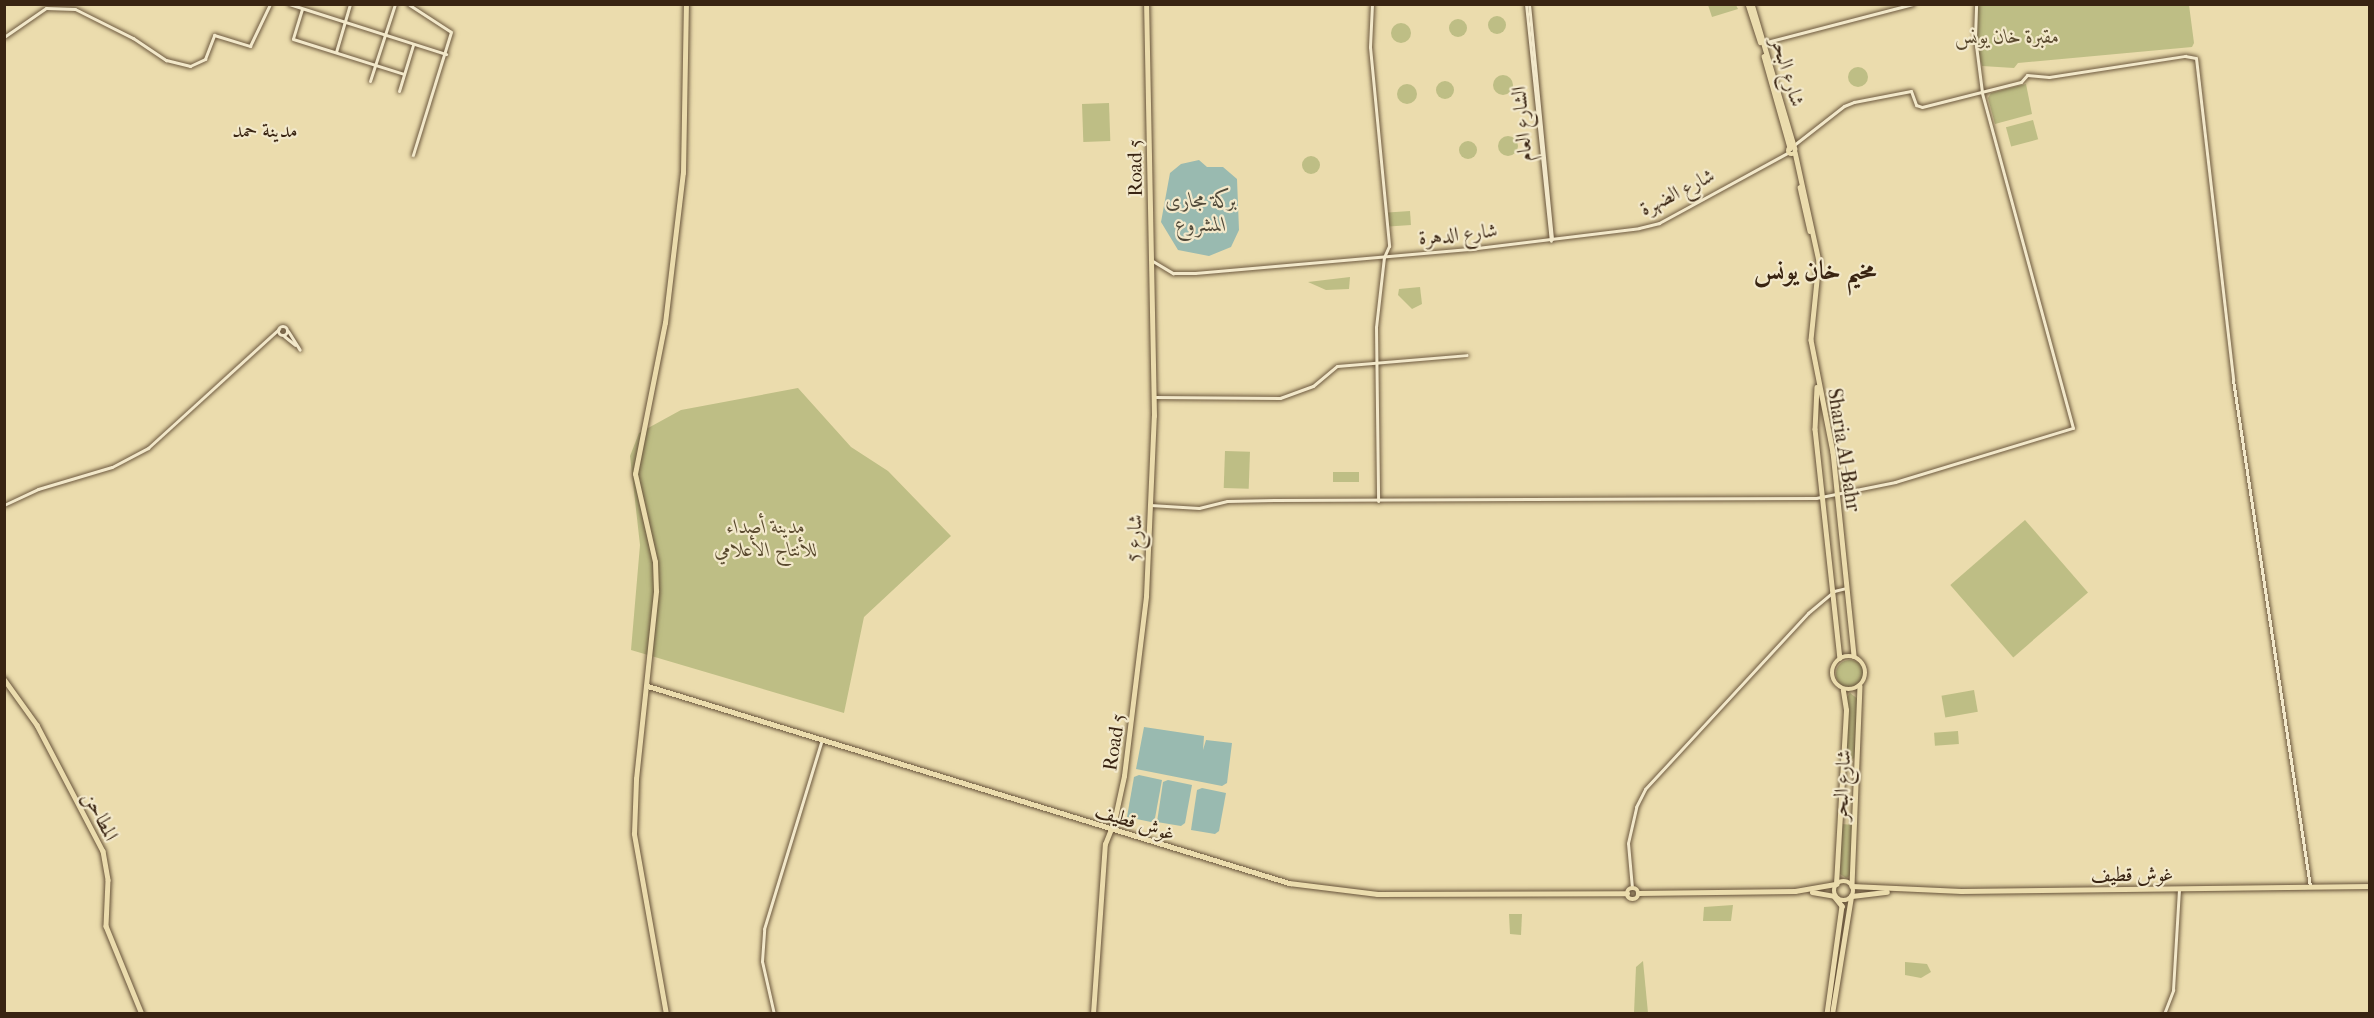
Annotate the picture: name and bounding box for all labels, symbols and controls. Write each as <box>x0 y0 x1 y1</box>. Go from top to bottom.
park label: مقبرة خان يونس <box>1955 24 2059 48</box>
street label: شارع البحر <box>1766 35 1810 109</box>
street label: الشارع العام <box>1507 85 1537 163</box>
district label: مدينة حمد <box>232 117 298 143</box>
street label: Road 5 <box>1123 139 1147 197</box>
street label: شارع الضهرة <box>1636 163 1718 221</box>
water label: بركة مجارى المشروع <box>1165 187 1237 237</box>
street label: شارع الدهرة <box>1417 218 1499 250</box>
district label: مخيم خان يونس <box>1754 255 1876 287</box>
street label: Sharia Al-Bahr <box>1822 387 1866 513</box>
street label: شارع 5 <box>1121 514 1147 562</box>
park label: مدينة أصداء للأنتاج الأعلامي <box>714 515 818 562</box>
street label: Road 5 <box>1098 712 1130 772</box>
street label: شارع البحر <box>1828 749 1856 821</box>
street label: المطاحن <box>78 787 124 845</box>
street label: غوش قطيف <box>1092 798 1178 846</box>
street label: غوش قطيف <box>2091 862 2173 886</box>

